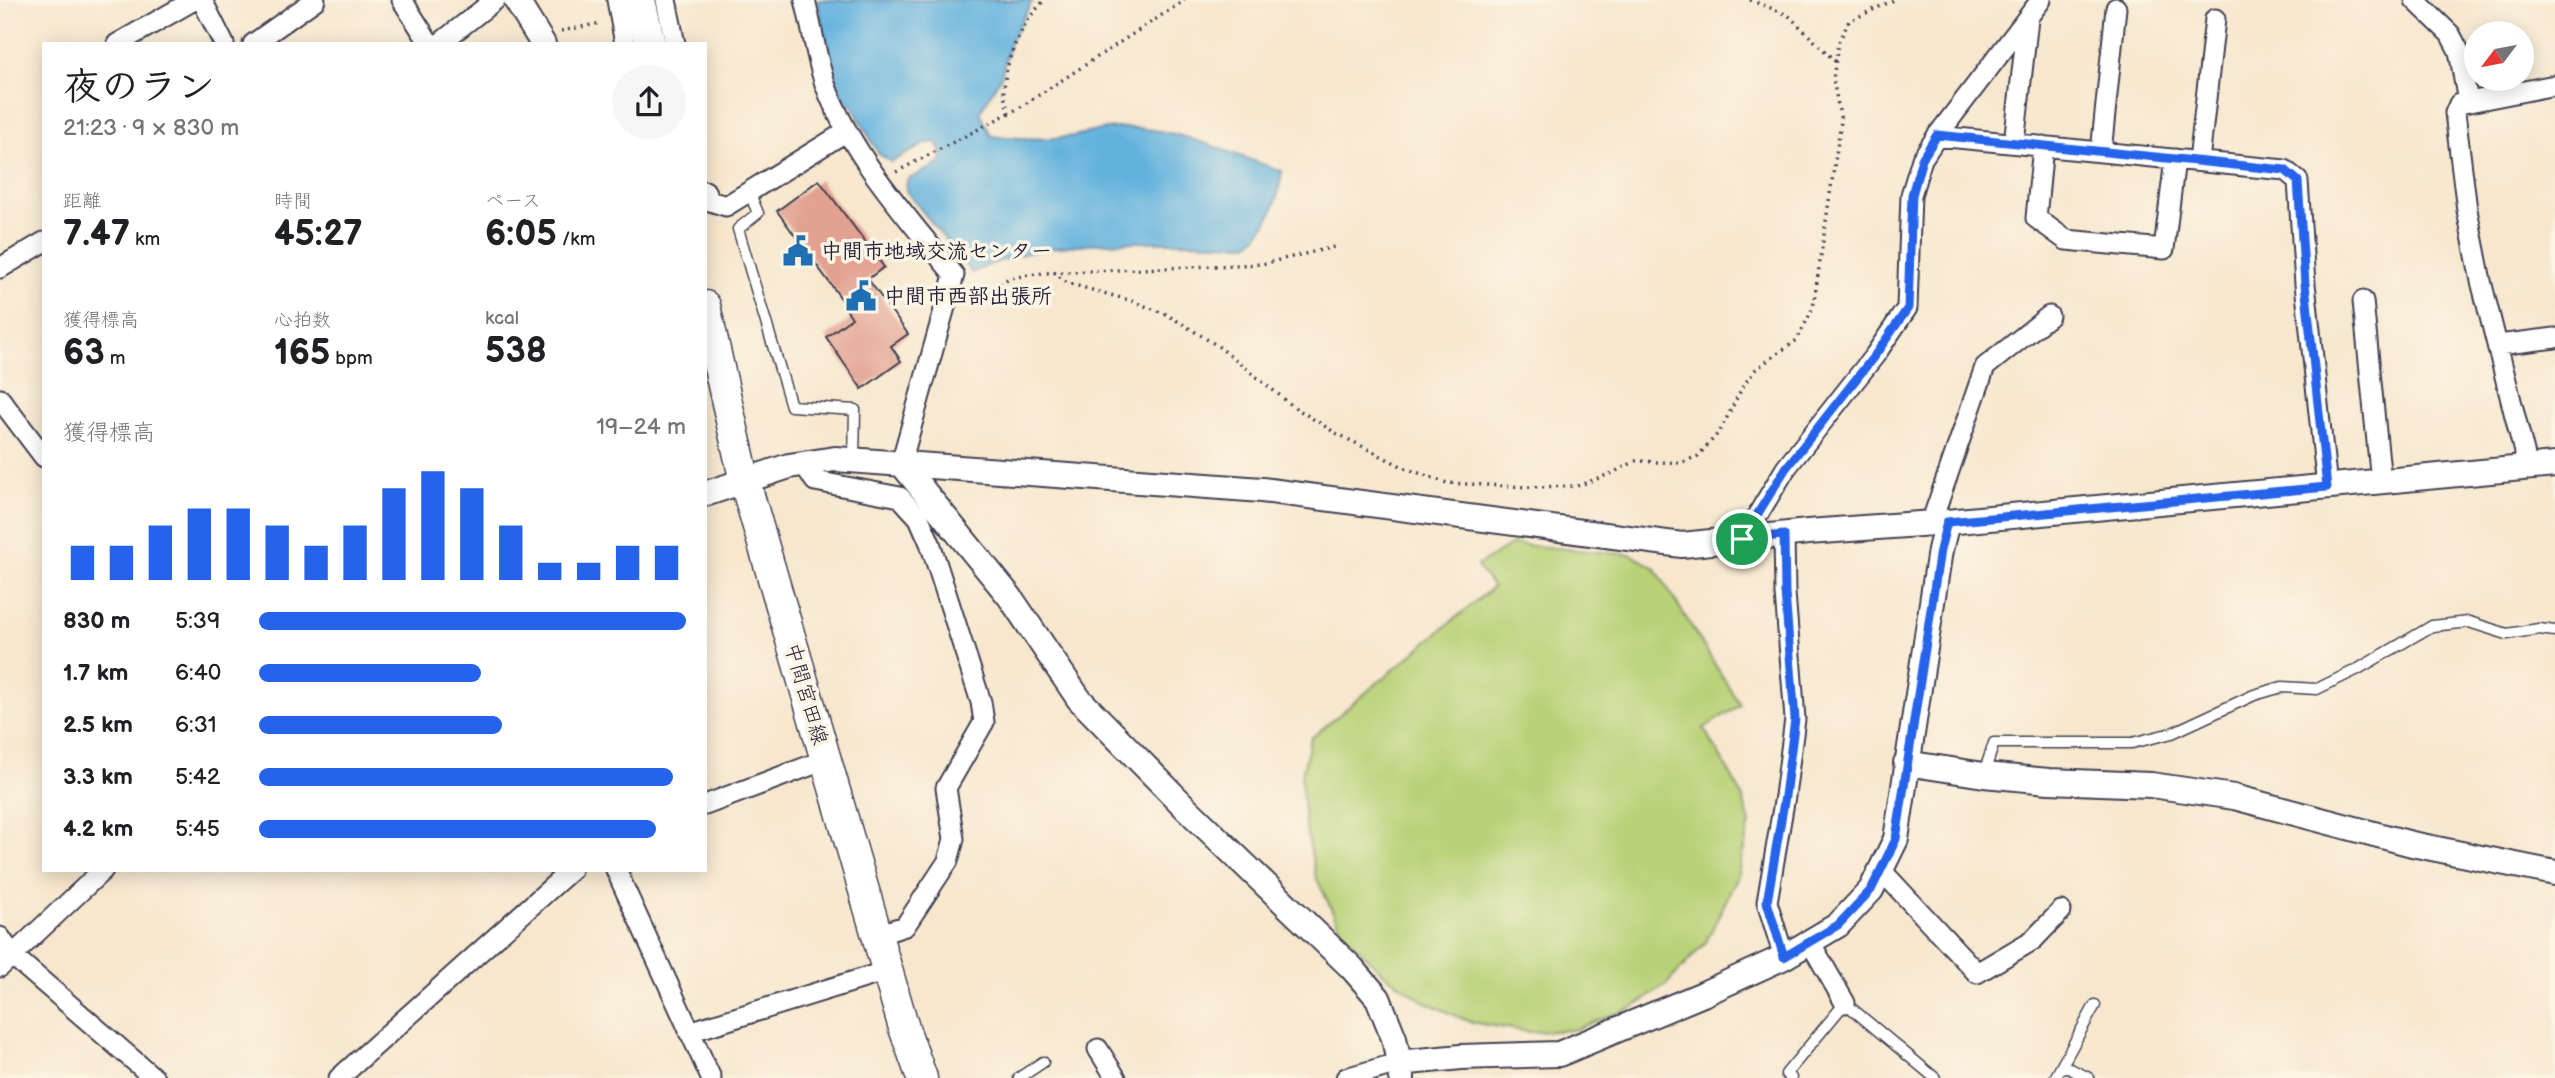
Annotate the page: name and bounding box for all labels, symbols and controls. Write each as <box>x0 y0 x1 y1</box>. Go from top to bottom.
north arrow <box>2464 21 2534 91</box>
map controls <box>2464 21 2534 91</box>
text: 夜のラン <box>63 65 215 110</box>
button: share <box>612 65 686 139</box>
text: 21:23 · 9 × 830 m <box>63 114 239 142</box>
text: 距離 <box>63 190 101 213</box>
text: 時間 <box>274 190 312 213</box>
text: ペース <box>485 190 541 213</box>
text: 7.47 <box>63 213 130 256</box>
text: 45:27 <box>274 213 363 256</box>
text: 6:05 <box>485 213 557 256</box>
text: km <box>130 228 160 251</box>
text: /km <box>557 228 595 251</box>
public building icon: 中間市地域交流センター <box>781 234 815 268</box>
place label: 中間市地域交流センター <box>821 239 1052 264</box>
public building icon: 中間市西部出張所 <box>844 279 878 313</box>
place label: 中間市西部出張所 <box>884 284 1052 309</box>
text: kcal <box>485 307 519 330</box>
text: 獲得標高 <box>63 309 139 332</box>
text: 心拍数 <box>274 309 331 332</box>
text: 538 <box>485 330 547 373</box>
text: 63 <box>63 332 105 375</box>
text: 165 <box>274 332 330 375</box>
text: m <box>105 347 126 370</box>
text: bpm <box>330 347 373 370</box>
text: 19–24 m <box>596 413 686 441</box>
text: 獲得標高 <box>63 419 155 447</box>
pin <box>1712 509 1772 569</box>
icon: arrive <box>1723 520 1761 558</box>
text: 830 m <box>63 607 130 635</box>
text: 5:39 <box>175 607 220 635</box>
street label: 中間宮田線 <box>780 640 832 748</box>
text: 1.7 km <box>63 659 128 687</box>
text: 6:40 <box>175 659 221 687</box>
text: 2.5 km <box>63 711 133 739</box>
text: 6:31 <box>175 711 217 739</box>
text: 3.3 km <box>63 763 133 791</box>
text: 5:42 <box>175 763 220 791</box>
text: 4.2 km <box>63 815 133 843</box>
text: 5:45 <box>175 815 220 843</box>

